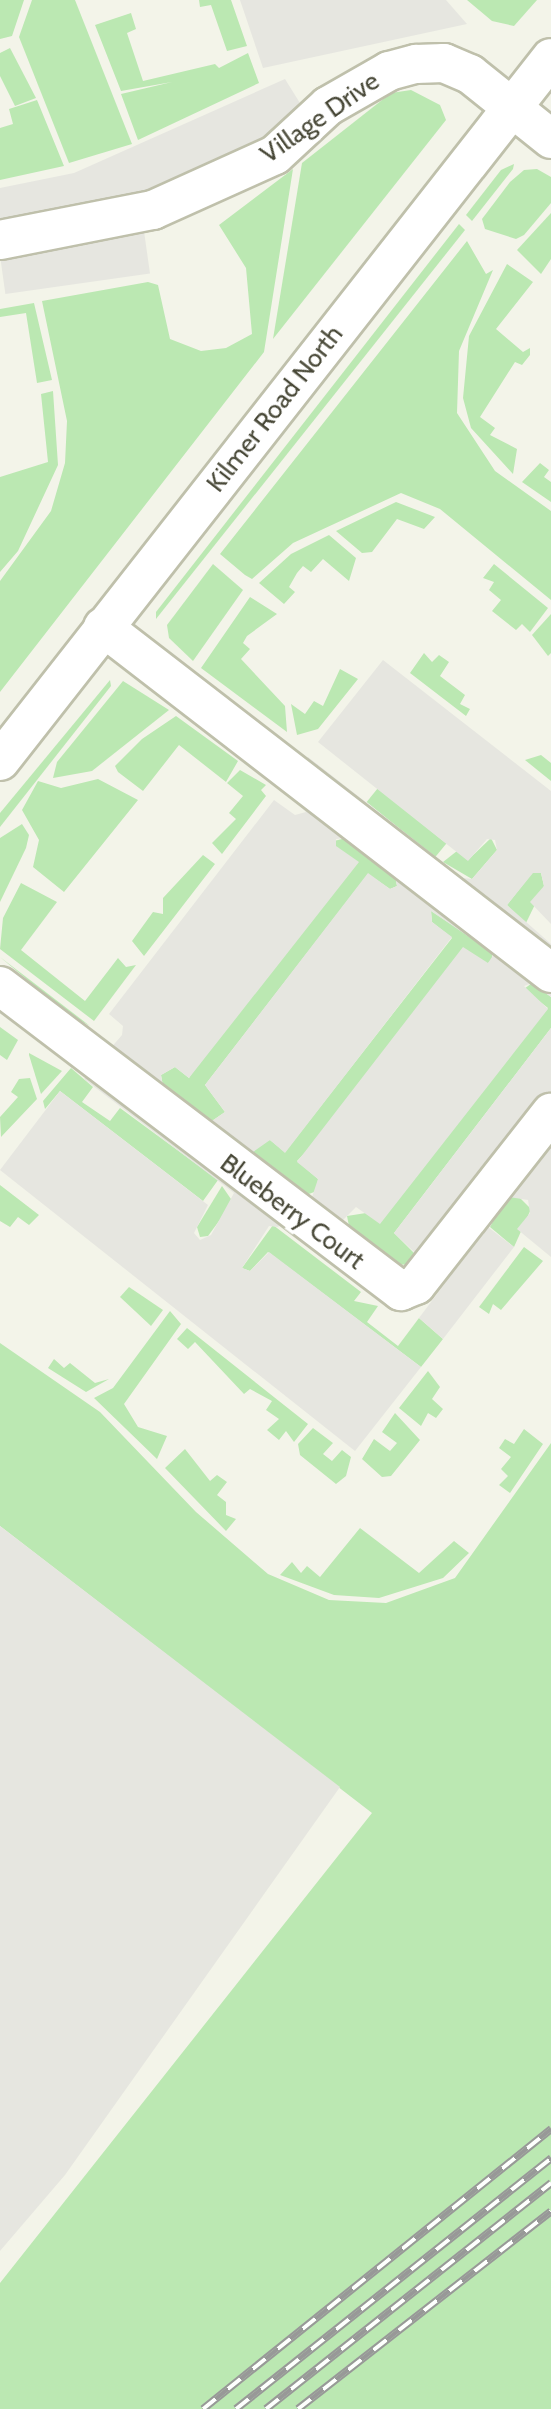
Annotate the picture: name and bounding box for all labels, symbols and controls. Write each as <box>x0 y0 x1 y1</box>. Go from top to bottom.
street label: Village Drive <box>255 66 385 170</box>
street label: Kilmer Road North <box>200 320 350 498</box>
street label: Blueberry Court <box>214 1148 370 1276</box>

